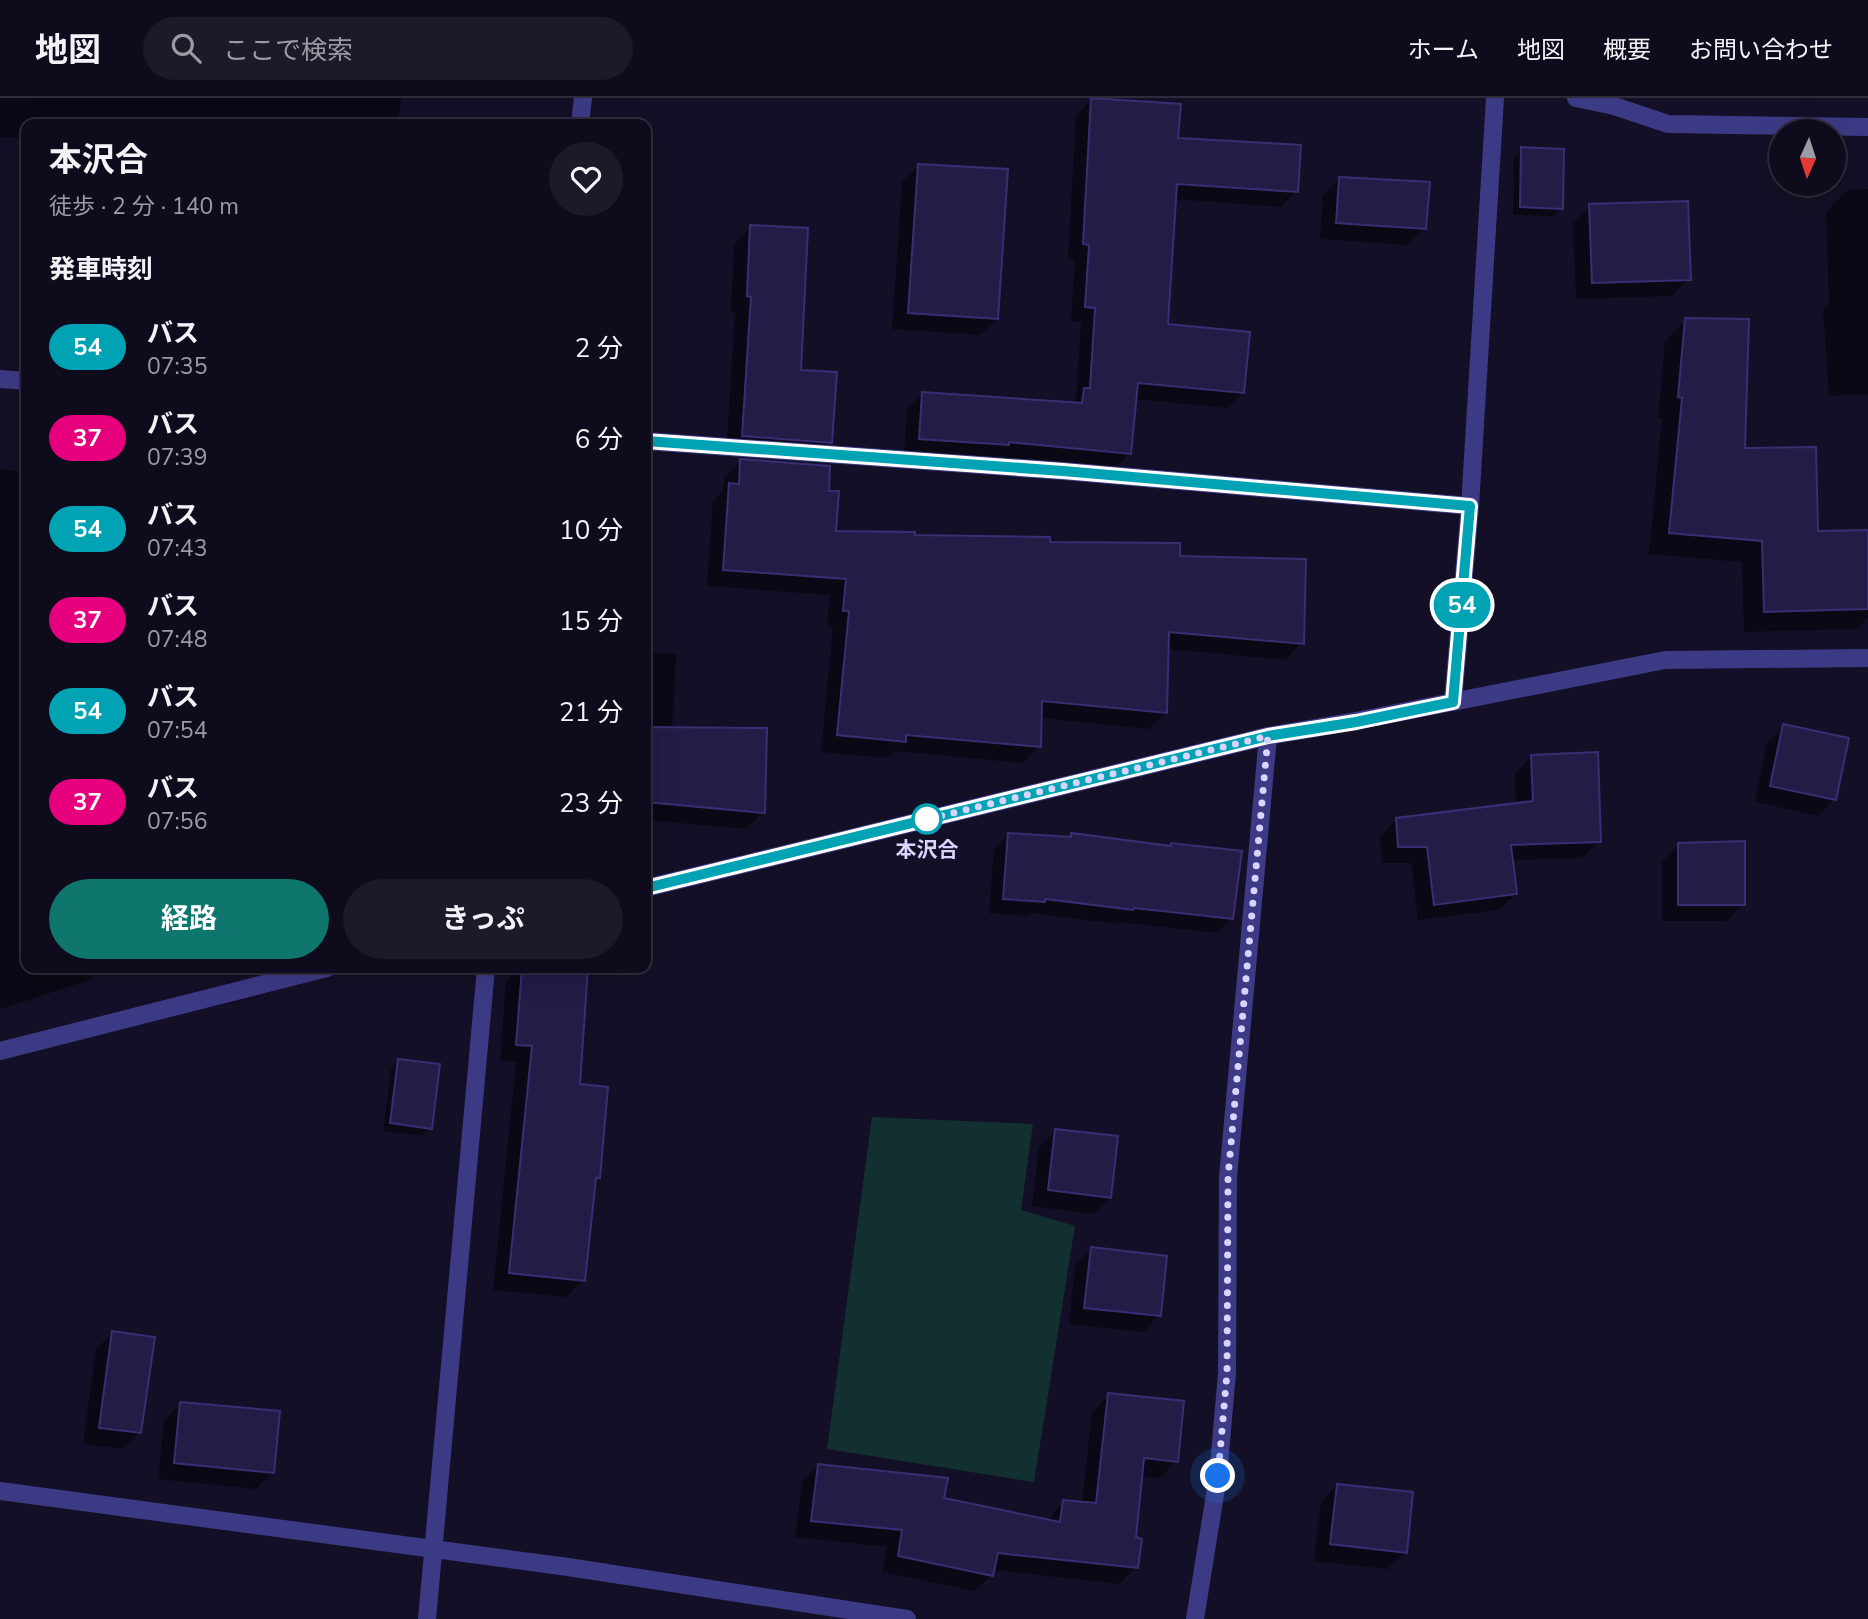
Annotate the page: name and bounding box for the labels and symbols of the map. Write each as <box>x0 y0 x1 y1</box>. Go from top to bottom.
north arrow <box>1769 119 1846 196</box>
line badge: 54 <box>1430 582 1494 628</box>
marker: 本沢合 <box>912 804 942 834</box>
place label: 本沢合 <box>896 836 959 864</box>
your location <box>1200 1458 1235 1493</box>

